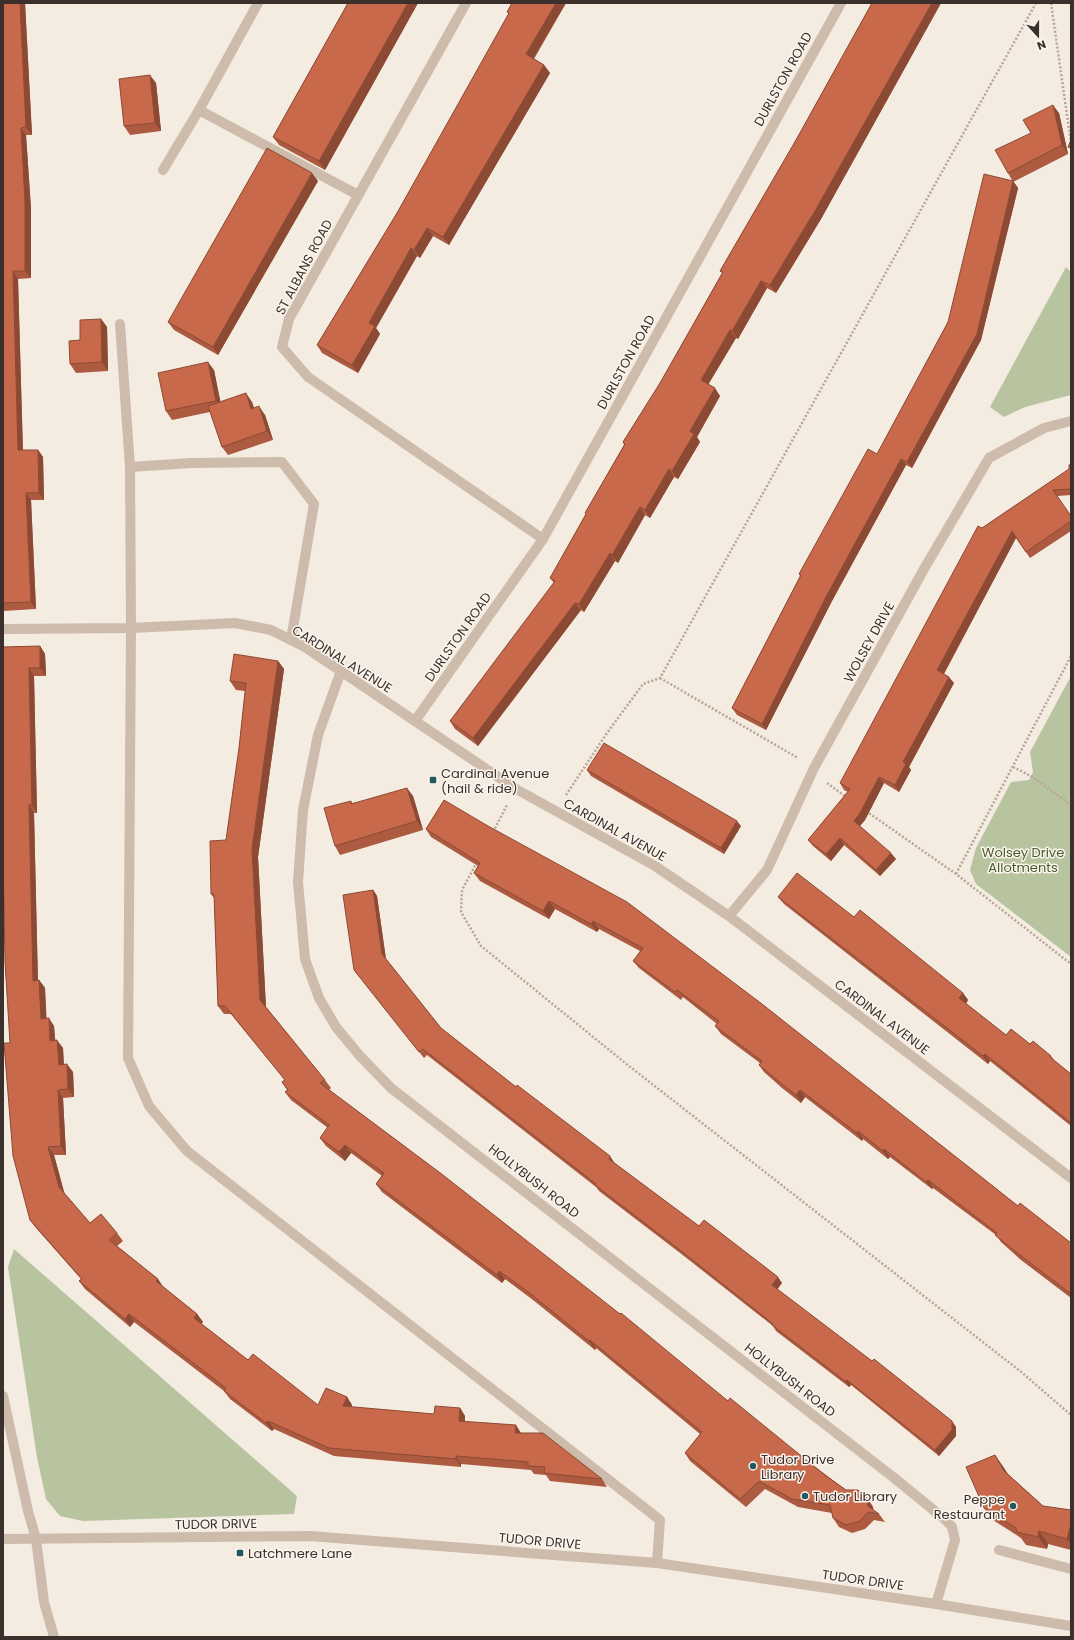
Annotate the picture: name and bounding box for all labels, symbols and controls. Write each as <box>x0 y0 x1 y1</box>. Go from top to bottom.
north arrow <box>1018 16 1058 56</box>
street label: DURLSTON ROAD <box>749 28 817 130</box>
text: N <box>1035 36 1048 54</box>
street label: ST ALBANS ROAD <box>271 216 337 318</box>
street label: DURLSTON ROAD <box>592 311 660 413</box>
street label: DURLSTON ROAD <box>420 589 496 685</box>
street label: WOLSEY DRIVE <box>839 598 899 686</box>
street label: CARDINAL AVENUE <box>288 621 396 697</box>
place label: Cardinal Avenue (hail & ride) <box>441 764 549 798</box>
marker: Cardinal Avenue (hail & ride) <box>428 775 438 785</box>
street label: CARDINAL AVENUE <box>560 794 670 866</box>
park label: Wolsey Drive Allotments <box>982 843 1064 877</box>
street label: CARDINAL AVENUE <box>830 975 934 1059</box>
street label: HOLLYBUSH ROAD <box>484 1139 584 1223</box>
street label: HOLLYBUSH ROAD <box>740 1338 840 1422</box>
place label: Tudor Drive Library <box>761 1450 834 1484</box>
marker: Tudor Drive Library <box>748 1461 758 1471</box>
place label: Tudor Library <box>813 1487 898 1506</box>
place label: Peppe Restaurant <box>934 1490 1005 1524</box>
marker: Tudor Library <box>800 1491 810 1501</box>
marker: Peppe Restaurant <box>1008 1501 1018 1511</box>
street label: TUDOR DRIVE <box>175 1514 257 1534</box>
street label: TUDOR DRIVE <box>498 1528 582 1554</box>
place label: Latchmere Lane <box>248 1544 352 1563</box>
marker: Latchmere Lane <box>235 1548 245 1558</box>
street label: TUDOR DRIVE <box>821 1565 905 1595</box>

